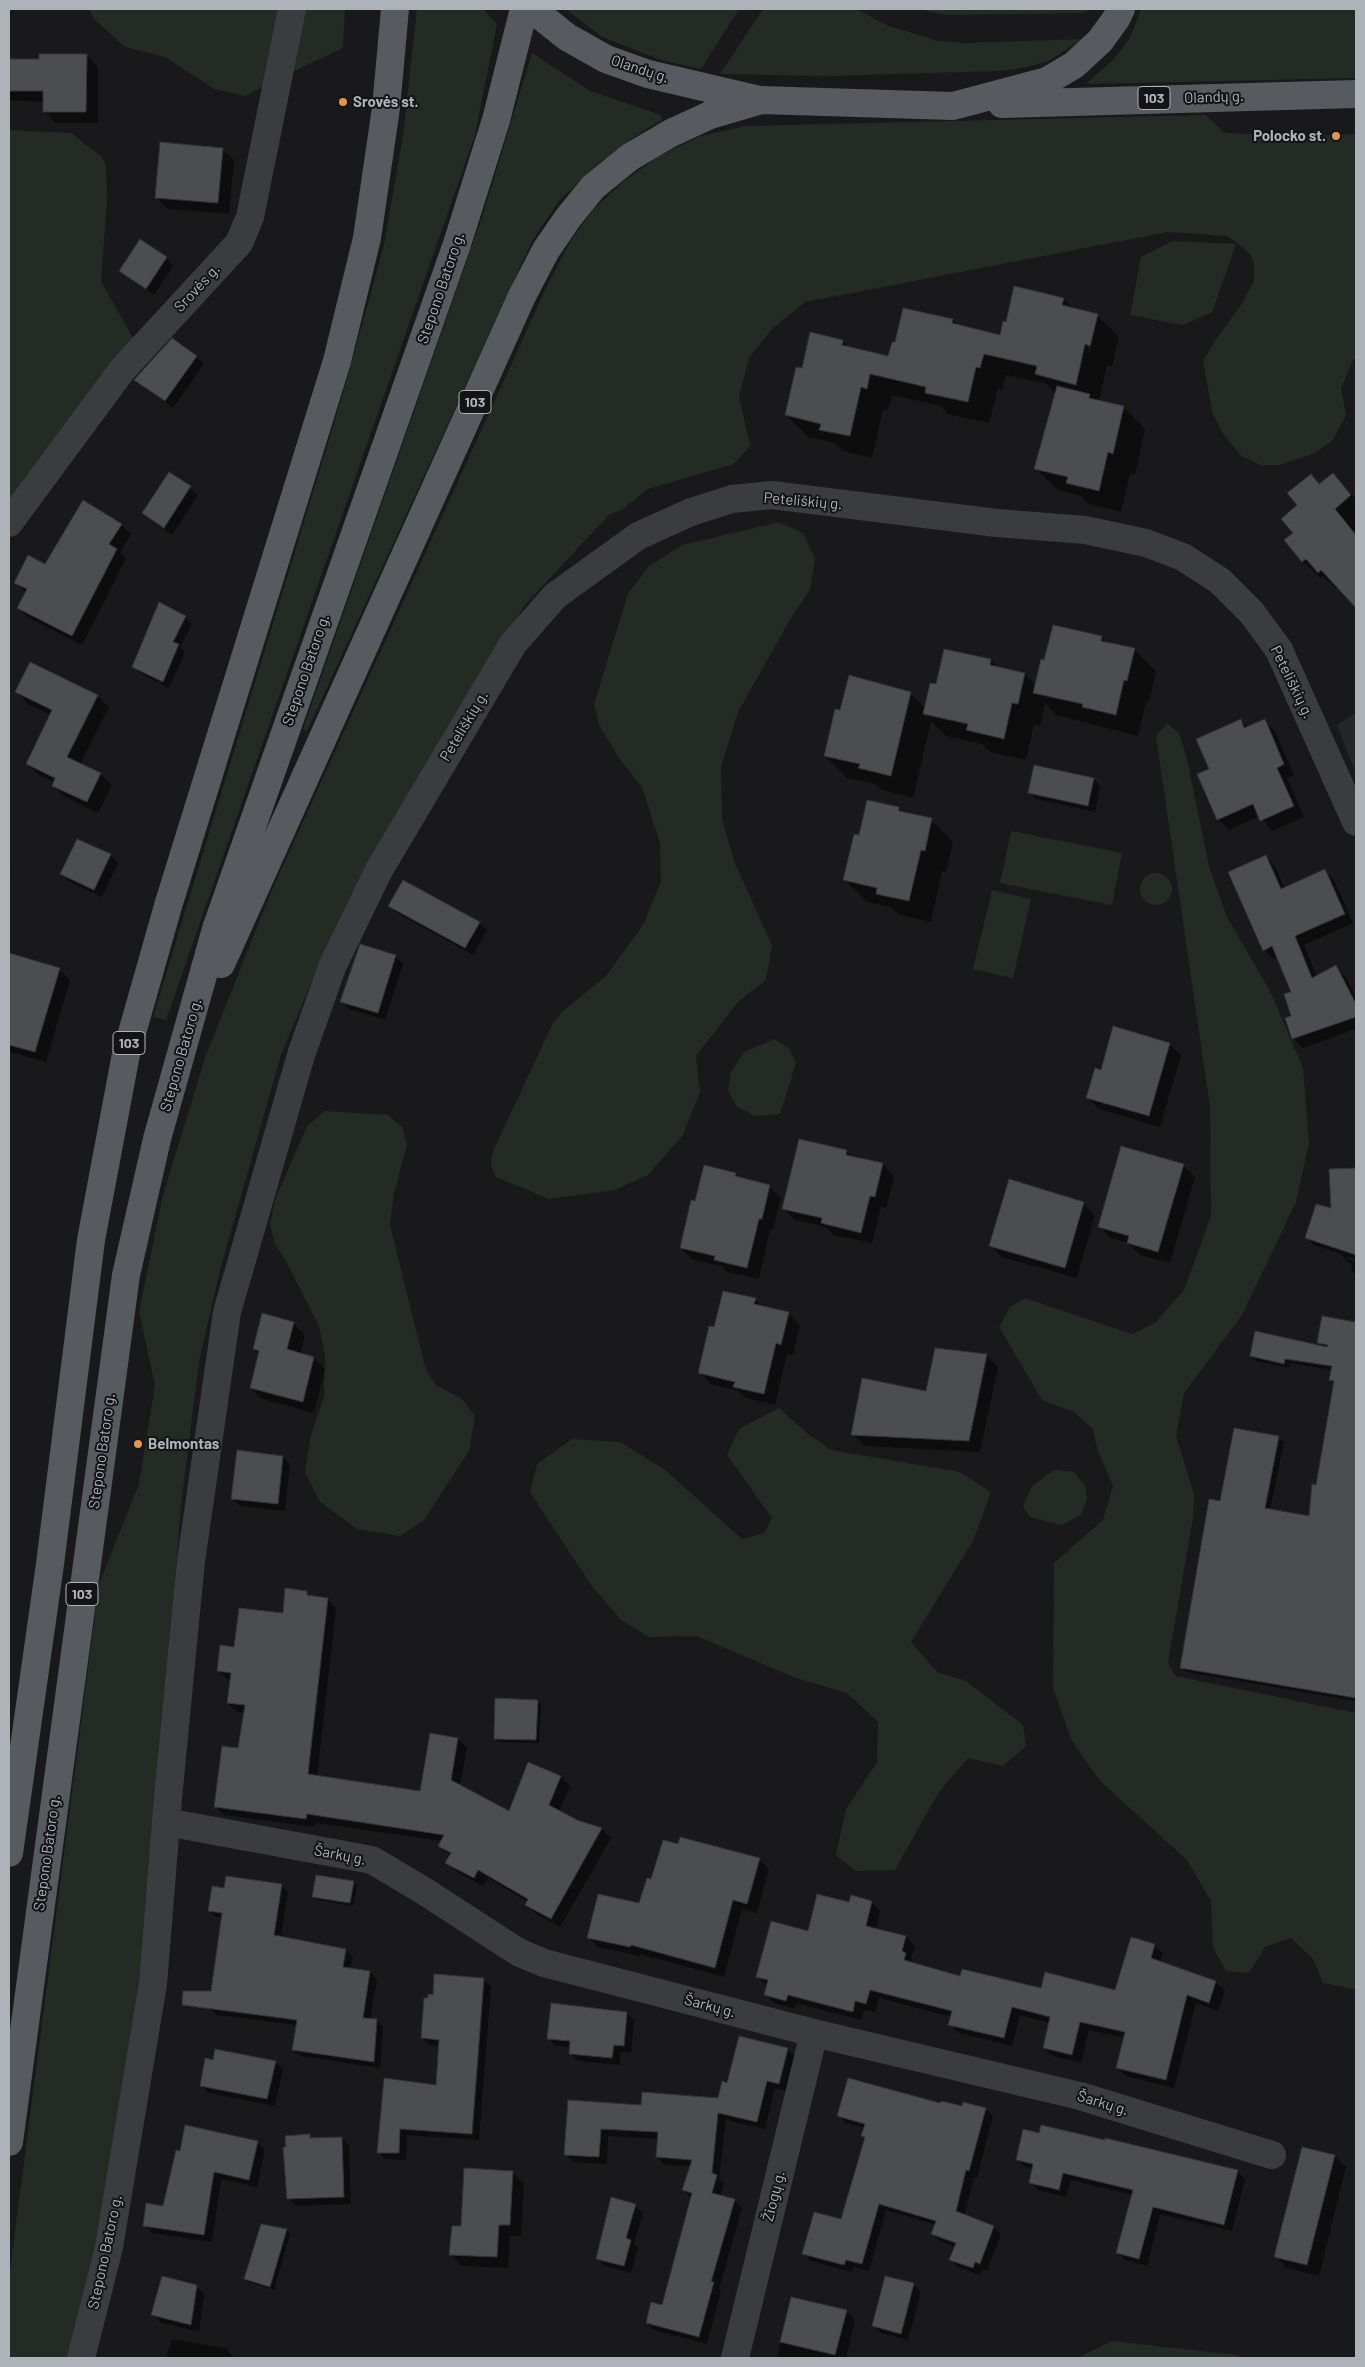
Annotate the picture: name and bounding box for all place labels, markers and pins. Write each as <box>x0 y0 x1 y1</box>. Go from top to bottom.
place label: Srovės st. <box>353 93 419 111</box>
marker: Srovės st. <box>337 96 349 108</box>
place label: Polocko st. <box>1253 127 1326 145</box>
marker: Polocko st. <box>1330 130 1342 142</box>
place label: Belmontas <box>148 1435 219 1453</box>
marker: Belmontas <box>132 1438 144 1450</box>

